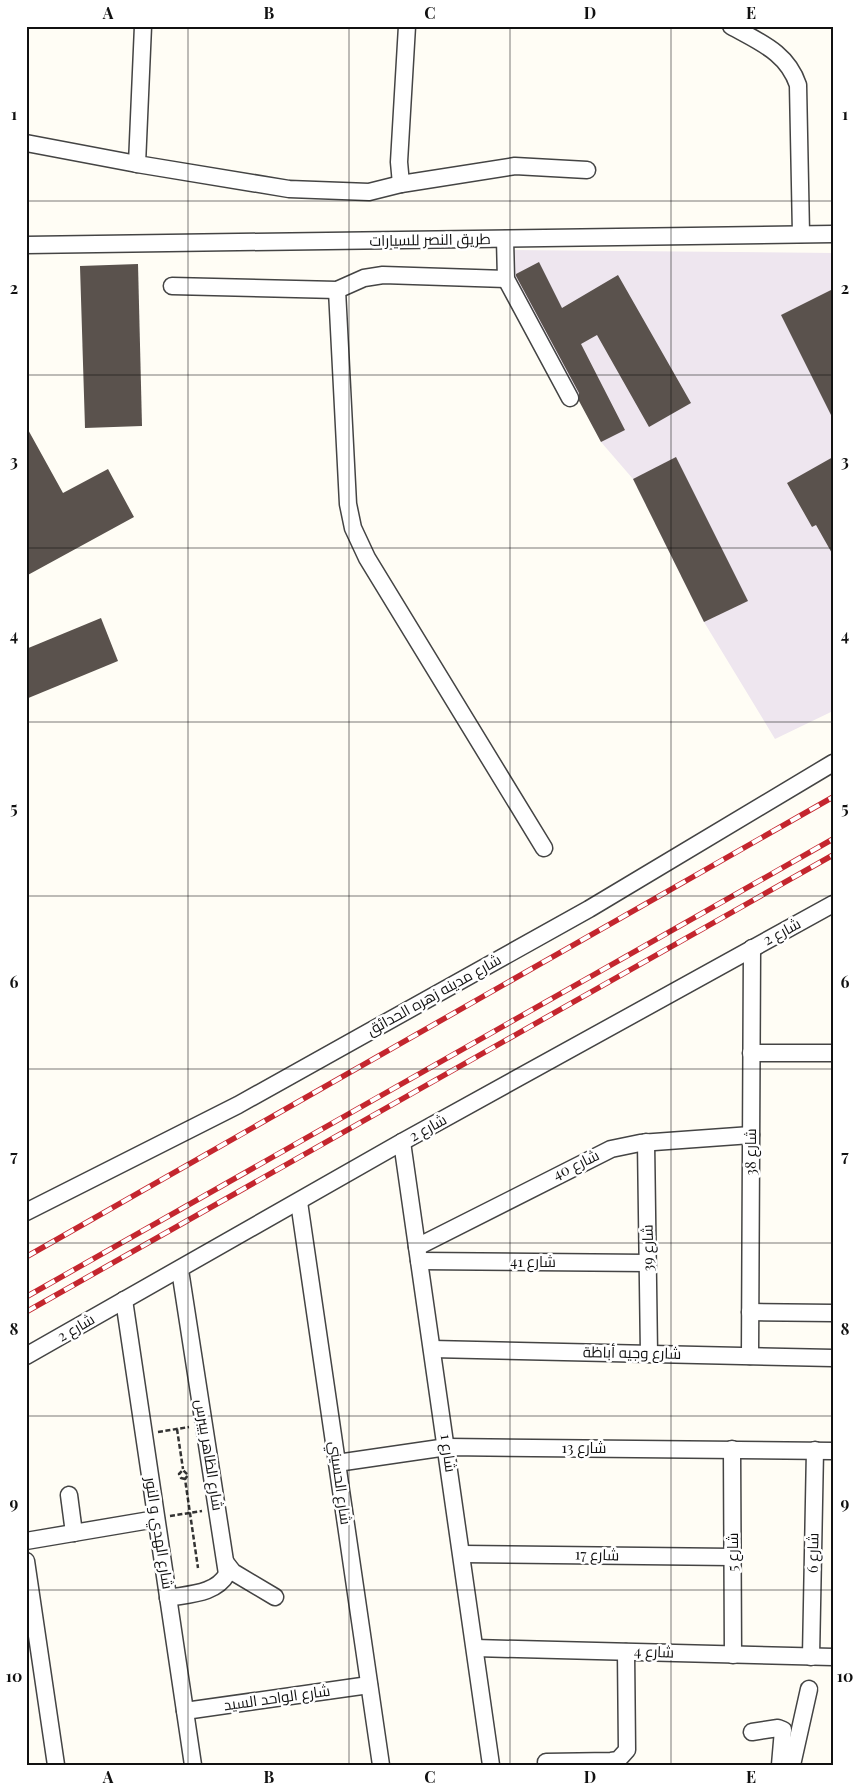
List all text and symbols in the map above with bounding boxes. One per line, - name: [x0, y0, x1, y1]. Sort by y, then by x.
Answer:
- text: A: [102, 2, 114, 23]
- text: B: [264, 2, 275, 23]
- text: C: [424, 2, 436, 23]
- text: D: [584, 2, 596, 23]
- text: E: [746, 2, 756, 23]
- text: 1: [11, 103, 17, 124]
- text: 1: [842, 103, 848, 124]
- street label: طريق النصر للسيارات: [369, 228, 491, 251]
- text: 2: [10, 277, 18, 298]
- text: 2: [841, 277, 849, 298]
- text: 3: [10, 450, 18, 471]
- text: 3: [841, 450, 849, 471]
- text: 4: [10, 624, 18, 645]
- text: 4: [841, 624, 849, 645]
- text: 5: [10, 797, 18, 818]
- text: 5: [841, 797, 849, 818]
- street label: شارع 2: [759, 913, 805, 951]
- street label: شارع مدينه زهره الحدائق: [363, 949, 505, 1041]
- text: 6: [10, 971, 19, 992]
- text: 6: [841, 971, 850, 992]
- street label: شارع 2: [405, 1109, 451, 1147]
- street label: شارع 38: [740, 1128, 762, 1176]
- street label: شارع 40: [549, 1144, 603, 1186]
- text: 7: [10, 1145, 18, 1166]
- text: 7: [841, 1145, 849, 1166]
- street label: شارع 39: [637, 1224, 659, 1272]
- street label: شارع 41: [510, 1251, 556, 1273]
- street label: شارع 2: [53, 1308, 99, 1348]
- text: 8: [10, 1318, 19, 1339]
- text: 8: [841, 1318, 850, 1339]
- street label: شارع وجيه أباظة: [583, 1341, 681, 1365]
- street label: شارع الظاهر بيبرس: [189, 1398, 229, 1512]
- street label: شارع 1: [434, 1432, 462, 1474]
- street label: شارع 13: [562, 1437, 606, 1459]
- street label: شارع الحسيني: [322, 1440, 357, 1526]
- street label: شارع الهدي و النور: [138, 1474, 179, 1591]
- text: 9: [10, 1492, 19, 1513]
- text: 9: [841, 1492, 850, 1513]
- street label: شارع 5: [722, 1532, 744, 1572]
- street label: شارع 6: [802, 1533, 824, 1573]
- street label: شارع 17: [575, 1544, 619, 1566]
- street label: شارع 4: [634, 1640, 674, 1664]
- text: 10: [6, 1665, 22, 1686]
- text: 10: [837, 1665, 853, 1686]
- street label: شارع الواحد السيد: [222, 1680, 332, 1716]
- text: A: [102, 1766, 114, 1787]
- text: B: [264, 1766, 275, 1787]
- text: C: [424, 1766, 436, 1787]
- text: D: [584, 1766, 596, 1787]
- text: E: [746, 1766, 756, 1787]

